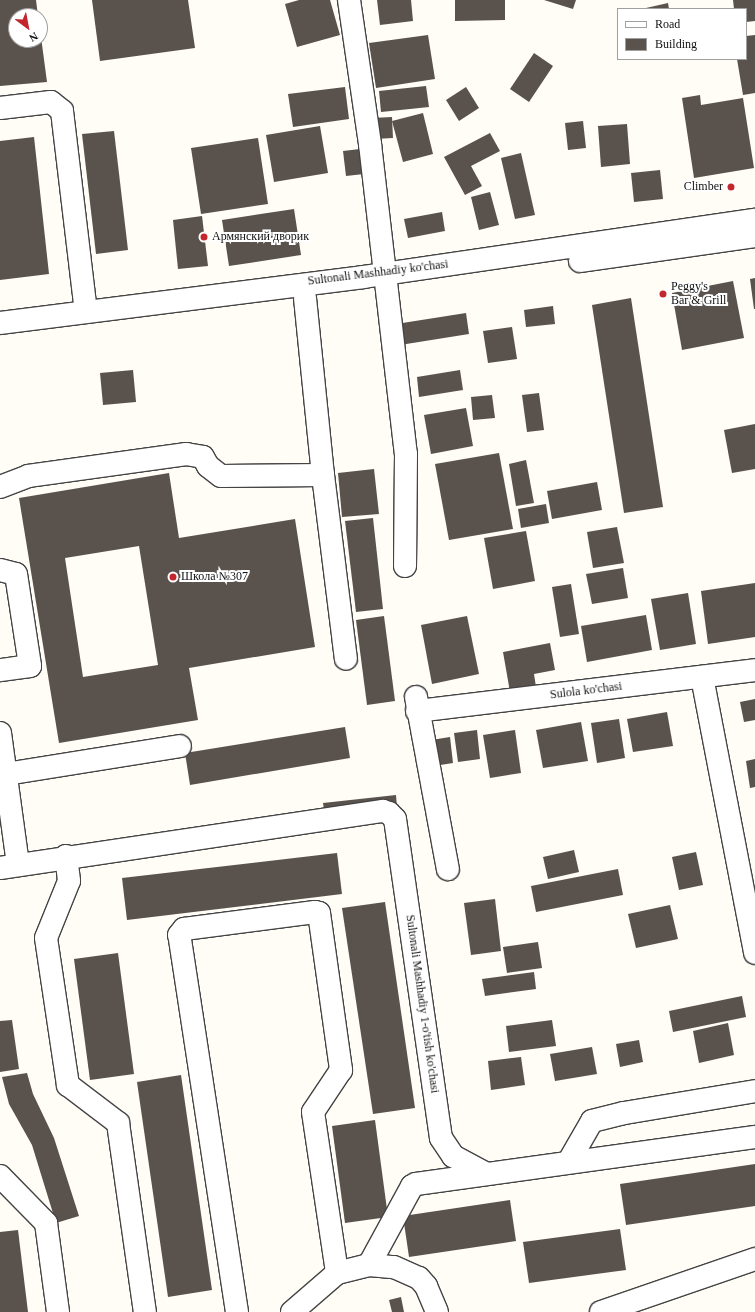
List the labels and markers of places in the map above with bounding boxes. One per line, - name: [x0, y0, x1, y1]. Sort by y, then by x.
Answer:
- place label: Climber: [684, 180, 723, 194]
- marker: Climber: [726, 182, 736, 192]
- place label: Армянский дворик: [212, 230, 309, 244]
- marker: Армянский дворик: [199, 232, 209, 242]
- place label: Peggy's Bar & Grill: [671, 280, 726, 308]
- marker: Peggy's Bar & Grill: [658, 289, 668, 299]
- place label: Школа №307: [181, 570, 248, 584]
- marker: Школа №307: [168, 572, 178, 582]

